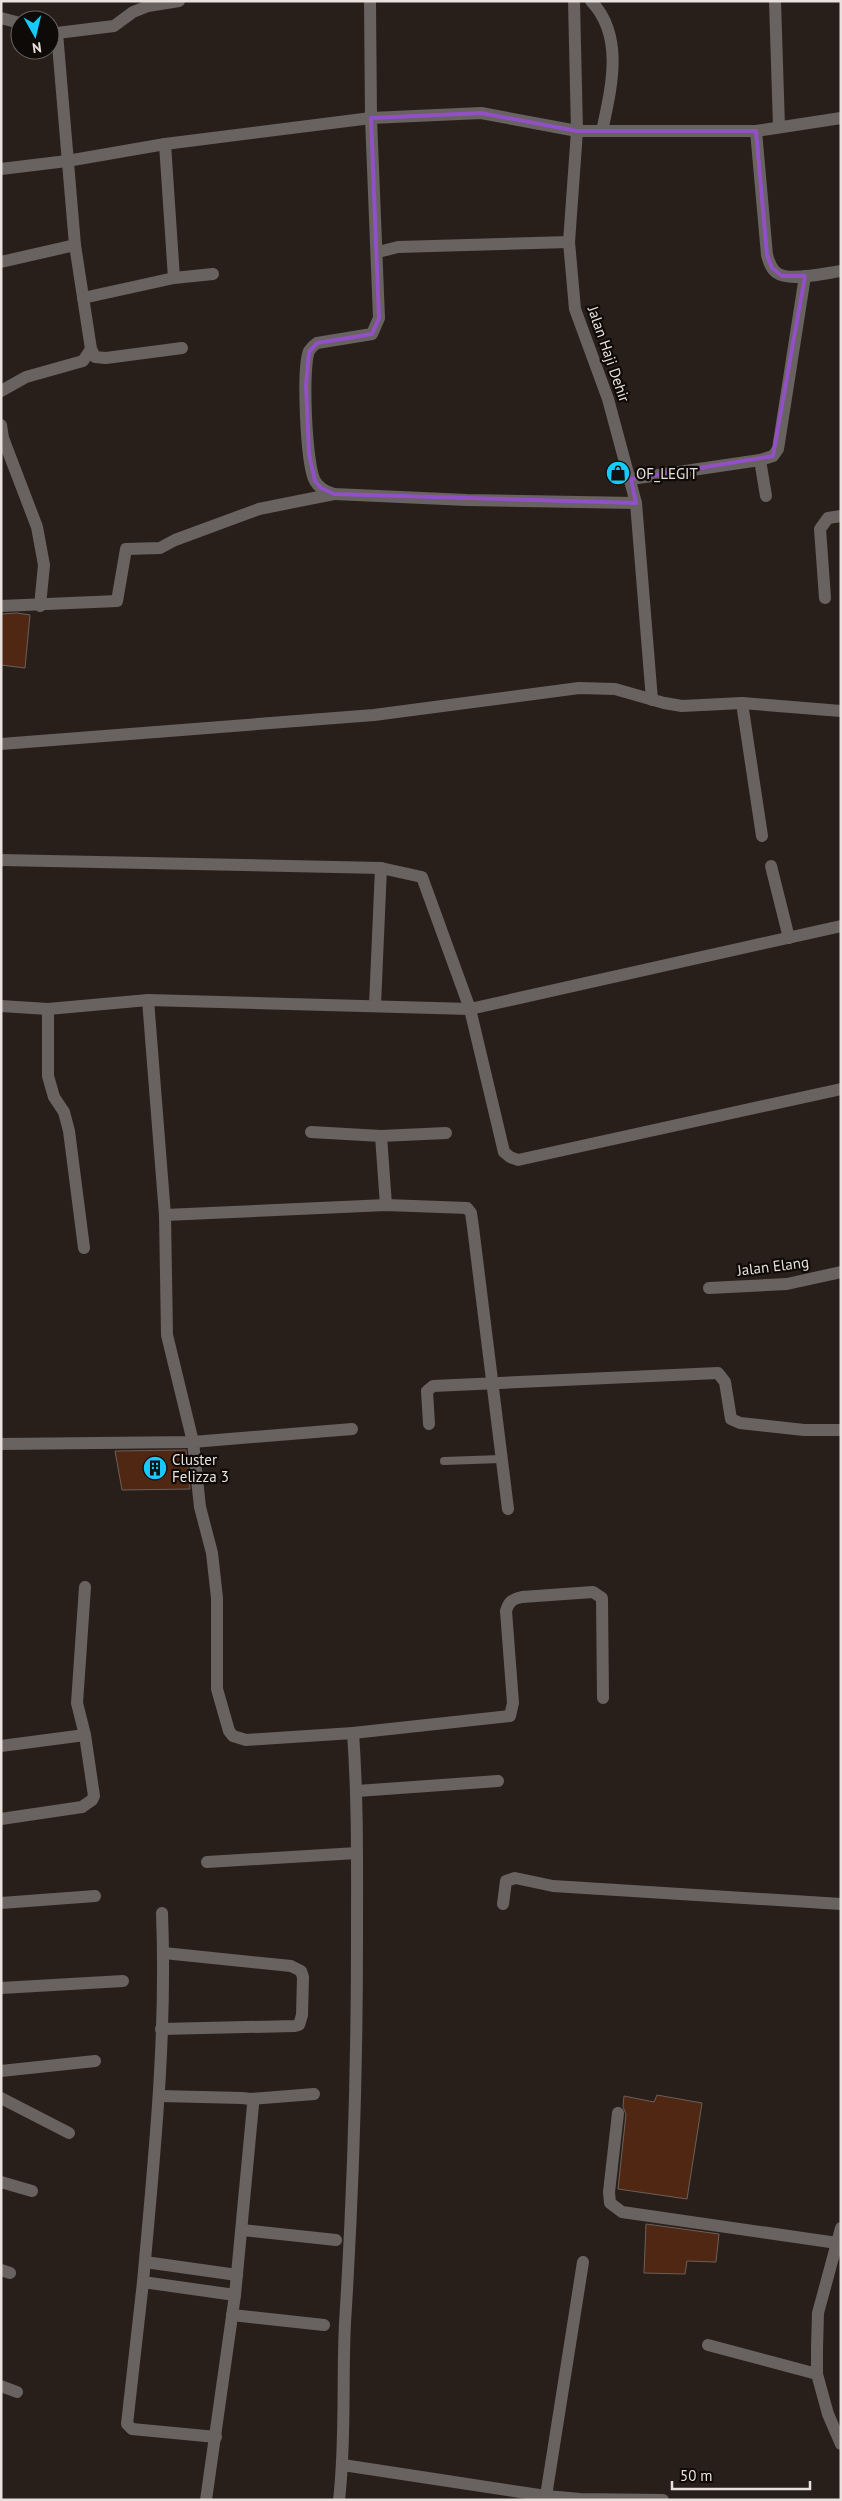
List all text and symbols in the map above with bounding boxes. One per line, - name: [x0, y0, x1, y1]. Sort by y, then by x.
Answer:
- north arrow: [10, 10, 60, 60]
- text: N: [31, 38, 43, 57]
- street label: Jalan Haji Dehir: [583, 303, 634, 404]
- shop icon: OF_LEGIT: [605, 460, 631, 486]
- place label: OF_LEGIT: [636, 464, 698, 483]
- street label: Jalan Elang: [735, 1252, 810, 1280]
- place label: Cluster Felizza 3: [172, 1450, 229, 1486]
- building icon: Cluster Felizza 3: [142, 1455, 168, 1481]
- scale bar: [672, 2458, 810, 2490]
- text: 50 m: [680, 2466, 713, 2485]

